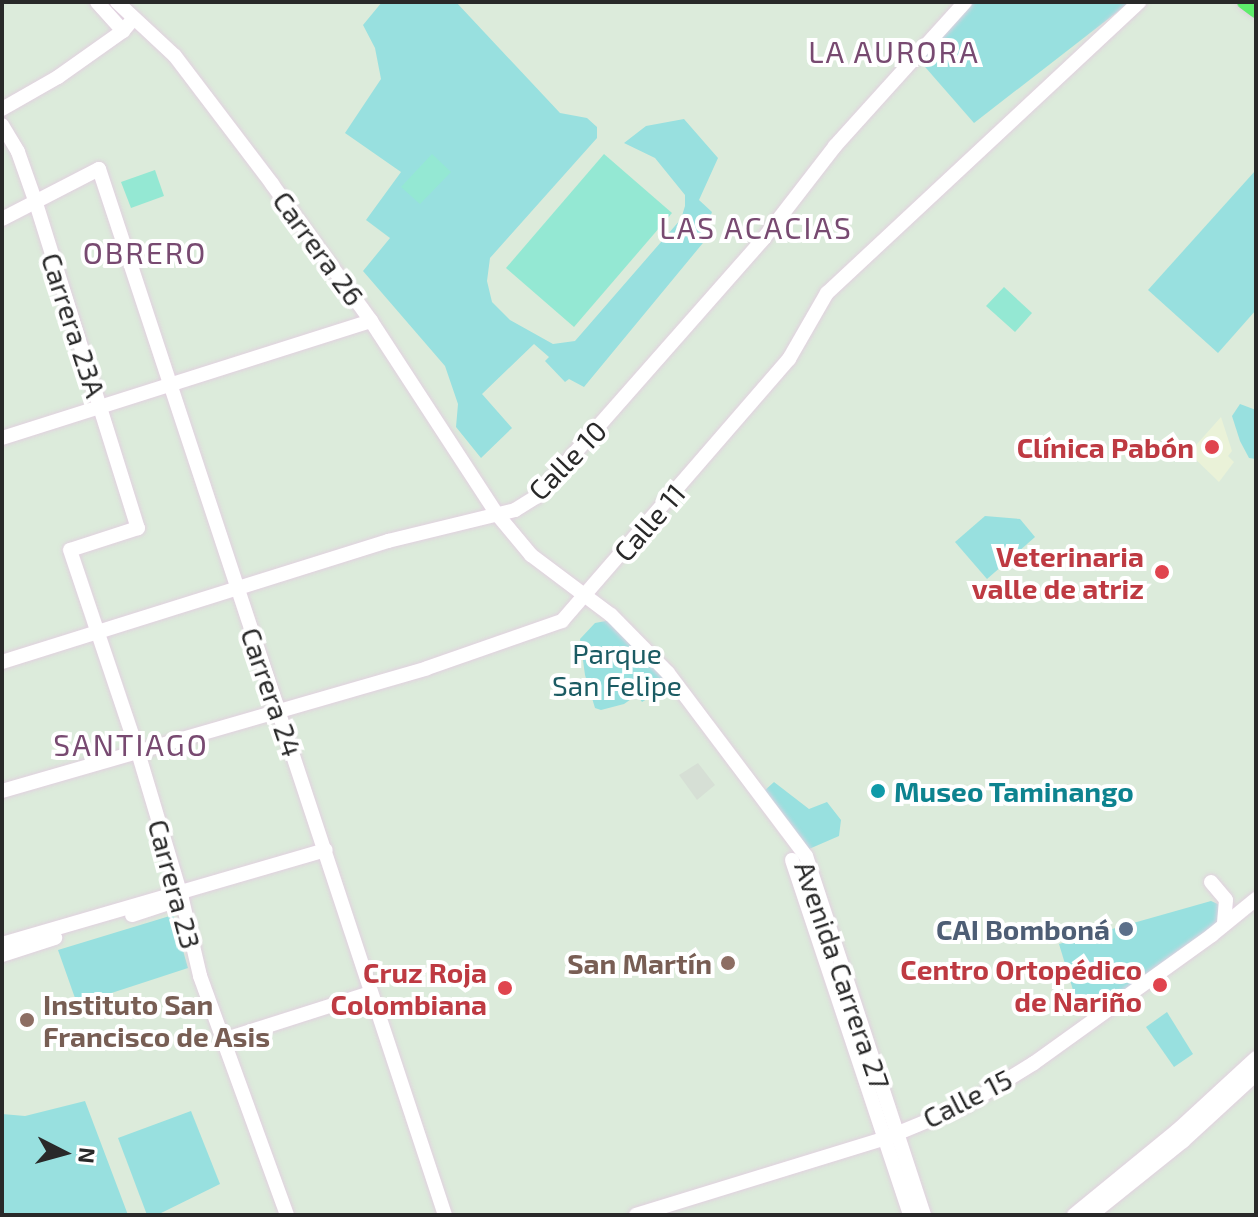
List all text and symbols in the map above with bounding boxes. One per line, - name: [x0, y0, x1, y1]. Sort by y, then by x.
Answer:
- district label: LA AURORA: [807, 33, 981, 69]
- street label: Carrera 26: [266, 184, 372, 312]
- district label: LAS ACACIAS: [659, 209, 853, 245]
- district label: OBRERO: [83, 234, 207, 270]
- street label: Carrera 23A: [35, 248, 113, 402]
- street label: Calle 10: [521, 413, 613, 507]
- place label: Clínica Pabón: [1017, 430, 1194, 464]
- marker: Clínica Pabón: [1201, 436, 1223, 458]
- street label: Calle 11: [606, 476, 692, 568]
- place label: Veterinaria valle de atriz: [972, 539, 1144, 605]
- marker: Veterinaria valle de atriz: [1151, 561, 1173, 583]
- street label: Carrera 24: [234, 623, 310, 761]
- park label: Parque San Felipe: [552, 636, 682, 702]
- district label: SANTIAGO: [53, 726, 209, 762]
- place label: Museo Taminango: [894, 774, 1134, 808]
- marker: Museo Taminango: [869, 782, 887, 800]
- street label: Carrera 23: [142, 816, 208, 952]
- street label: Avenida Carrera 27: [788, 857, 898, 1093]
- place label: CAI Bomboná: [936, 912, 1110, 946]
- marker: CAI Bomboná: [1117, 920, 1135, 938]
- place label: San Martín: [567, 946, 712, 980]
- place label: Centro Ortopédico de Nariño: [900, 952, 1142, 1018]
- marker: San Martín: [719, 954, 737, 972]
- place label: Cruz Roja Colombiana: [331, 955, 487, 1021]
- marker: Centro Ortopédico de Nariño: [1149, 974, 1171, 996]
- marker: Cruz Roja Colombiana: [494, 977, 516, 999]
- place label: Instituto San Francisco de Asis: [43, 987, 271, 1053]
- marker: Instituto San Francisco de Asis: [18, 1011, 36, 1029]
- street label: Calle 15: [917, 1061, 1017, 1135]
- north arrow: [24, 1113, 104, 1193]
- text: N: [74, 1146, 102, 1165]

